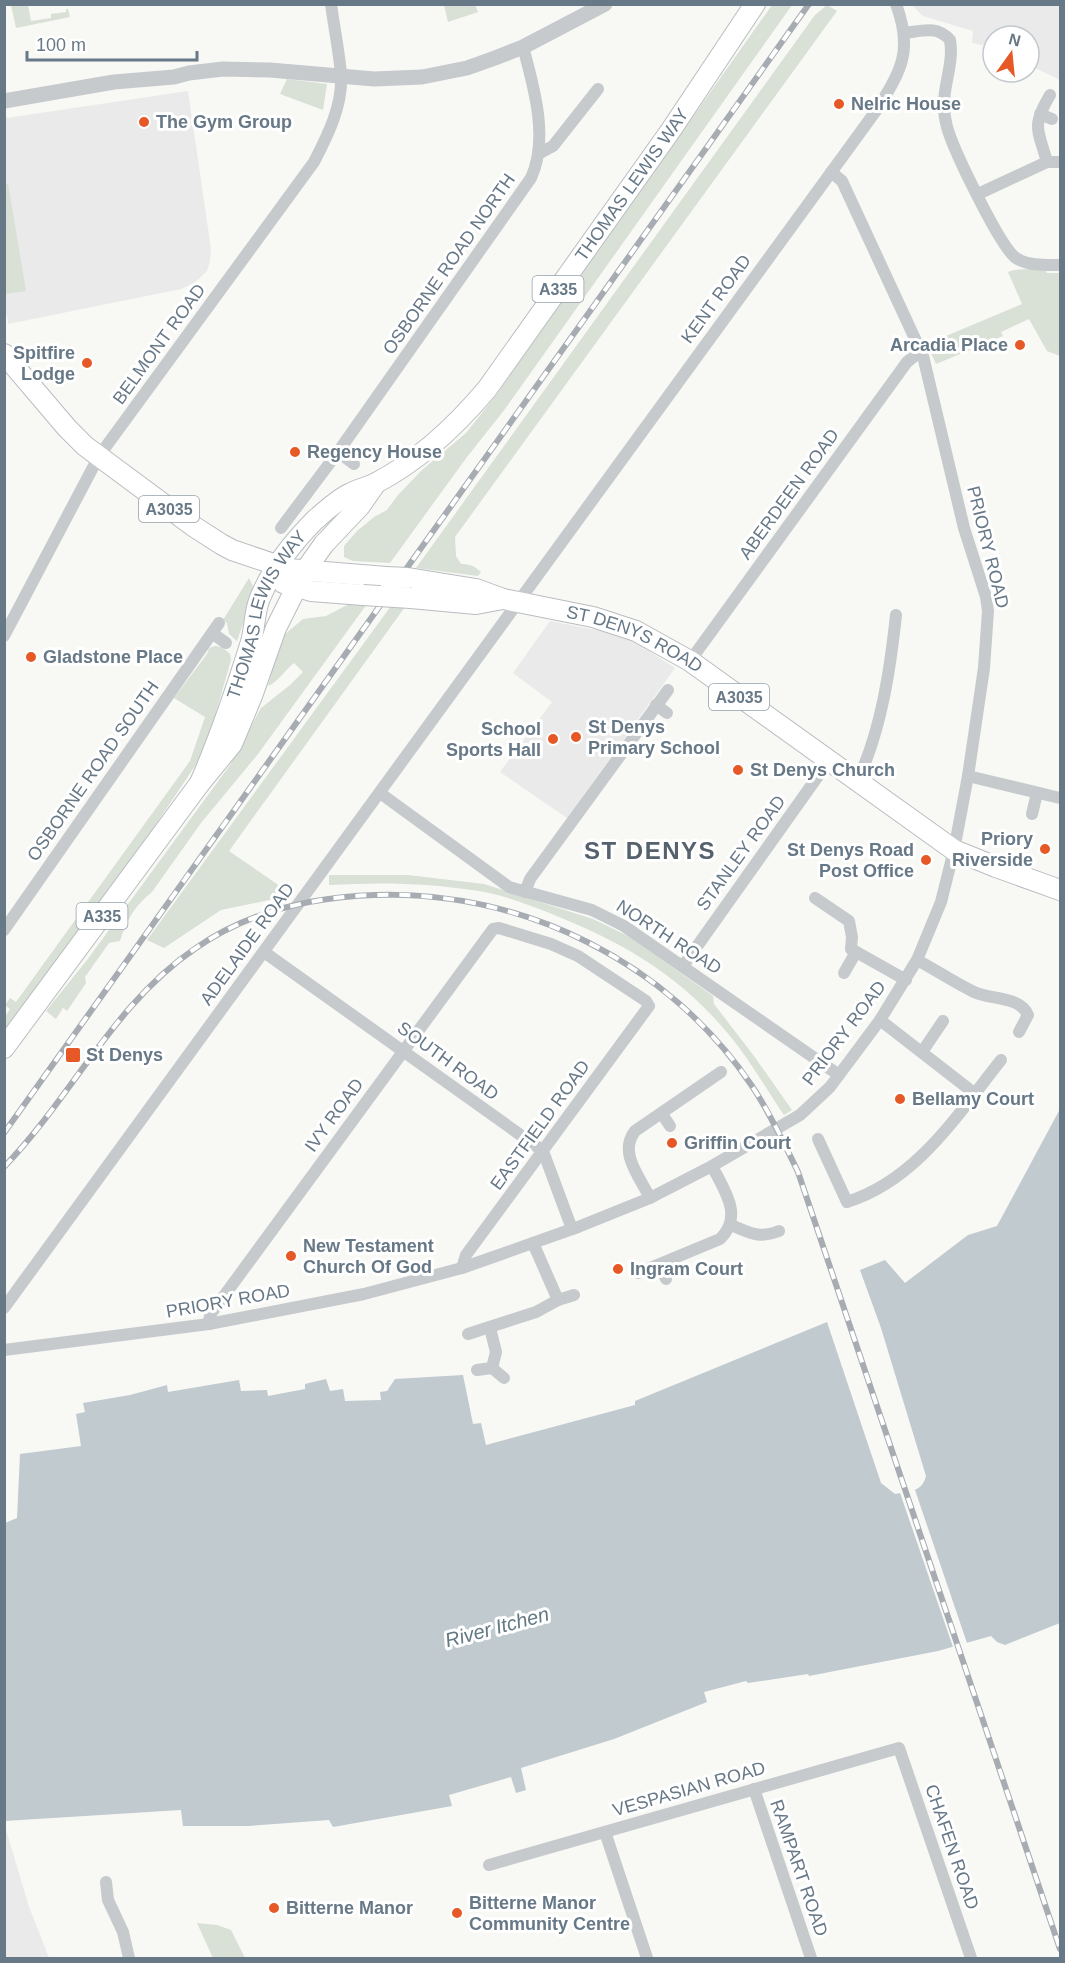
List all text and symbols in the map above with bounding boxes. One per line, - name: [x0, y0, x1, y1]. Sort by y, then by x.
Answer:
- scale bar: [27, 24, 196, 62]
- north arrow: [981, 24, 1041, 84]
- text: N: [1007, 30, 1023, 50]
- text: 100 m: [36, 35, 86, 55]
- place label: Nelric House: [851, 94, 961, 114]
- marker: Nelric House: [832, 97, 846, 111]
- street label: THOMAS LEWIS WAY: [571, 105, 693, 265]
- place label: The Gym Group: [156, 112, 292, 132]
- marker: The Gym Group: [137, 115, 151, 129]
- street label: OSBORNE ROAD NORTH: [379, 170, 519, 358]
- street label: KENT ROAD: [677, 251, 755, 347]
- road number: A335: [532, 276, 584, 302]
- street label: BELMONT ROAD: [109, 280, 209, 408]
- place label: Arcadia Place: [890, 335, 1008, 355]
- marker: Arcadia Place: [1013, 338, 1027, 352]
- place label: Spitfire Lodge: [13, 343, 75, 384]
- marker: Spitfire Lodge: [80, 356, 94, 370]
- street label: ABERDEEN ROAD: [735, 425, 843, 563]
- place label: Regency House: [307, 442, 442, 462]
- marker: Regency House: [288, 445, 302, 459]
- street label: PRIORY ROAD: [963, 484, 1013, 610]
- road number: A3035: [139, 496, 199, 522]
- street label: THOMAS LEWIS WAY: [223, 526, 310, 701]
- street label: ST DENYS ROAD: [565, 602, 706, 677]
- place label: Gladstone Place: [43, 647, 183, 667]
- marker: Gladstone Place: [24, 650, 38, 664]
- street label: OSBORNE ROAD SOUTH: [23, 677, 163, 865]
- road number: A3035: [709, 684, 769, 710]
- place label: St Denys Primary School: [588, 717, 720, 758]
- place label: School Sports Hall: [446, 719, 541, 760]
- marker: St Denys Primary School: [569, 730, 583, 744]
- marker: School Sports Hall: [546, 732, 560, 746]
- place label: St Denys Church: [750, 760, 895, 780]
- marker: St Denys Church: [731, 763, 745, 777]
- street label: STANLEY ROAD: [693, 792, 789, 914]
- place label: Priory Riverside: [952, 829, 1033, 870]
- district label: ST DENYS: [584, 837, 716, 864]
- place label: St Denys Road Post Office: [787, 840, 914, 881]
- marker: Priory Riverside: [1038, 842, 1052, 856]
- marker: St Denys Road Post Office: [919, 853, 933, 867]
- street label: ADELAIDE ROAD: [196, 879, 298, 1009]
- street label: NORTH ROAD: [613, 896, 725, 978]
- road number: A335: [76, 903, 128, 929]
- street label: PRIORY ROAD: [798, 977, 890, 1089]
- street label: SOUTH ROAD: [394, 1018, 502, 1104]
- place label: St Denys: [86, 1045, 163, 1065]
- marker: St Denys: [64, 1046, 82, 1064]
- street label: EASTFIELD ROAD: [486, 1056, 594, 1194]
- street label: IVY ROAD: [301, 1074, 367, 1156]
- place label: Bellamy Court: [912, 1089, 1034, 1109]
- marker: Bellamy Court: [893, 1092, 907, 1106]
- place label: Griffin Court: [684, 1133, 791, 1153]
- marker: Griffin Court: [665, 1136, 679, 1150]
- place label: New Testament Church Of God: [303, 1236, 434, 1277]
- marker: New Testament Church Of God: [284, 1249, 298, 1263]
- place label: Ingram Court: [630, 1259, 743, 1279]
- marker: Ingram Court: [611, 1262, 625, 1276]
- street label: PRIORY ROAD: [165, 1280, 291, 1322]
- water label: River Itchen: [443, 1603, 551, 1651]
- street label: VESPASIAN ROAD: [610, 1758, 768, 1820]
- street label: CHAFEN ROAD: [921, 1782, 983, 1912]
- street label: RAMPART ROAD: [766, 1797, 832, 1939]
- place label: Bitterne Manor Community Centre: [469, 1893, 630, 1934]
- place label: Bitterne Manor: [286, 1898, 413, 1918]
- marker: Bitterne Manor: [267, 1901, 281, 1915]
- marker: Bitterne Manor Community Centre: [450, 1906, 464, 1920]

